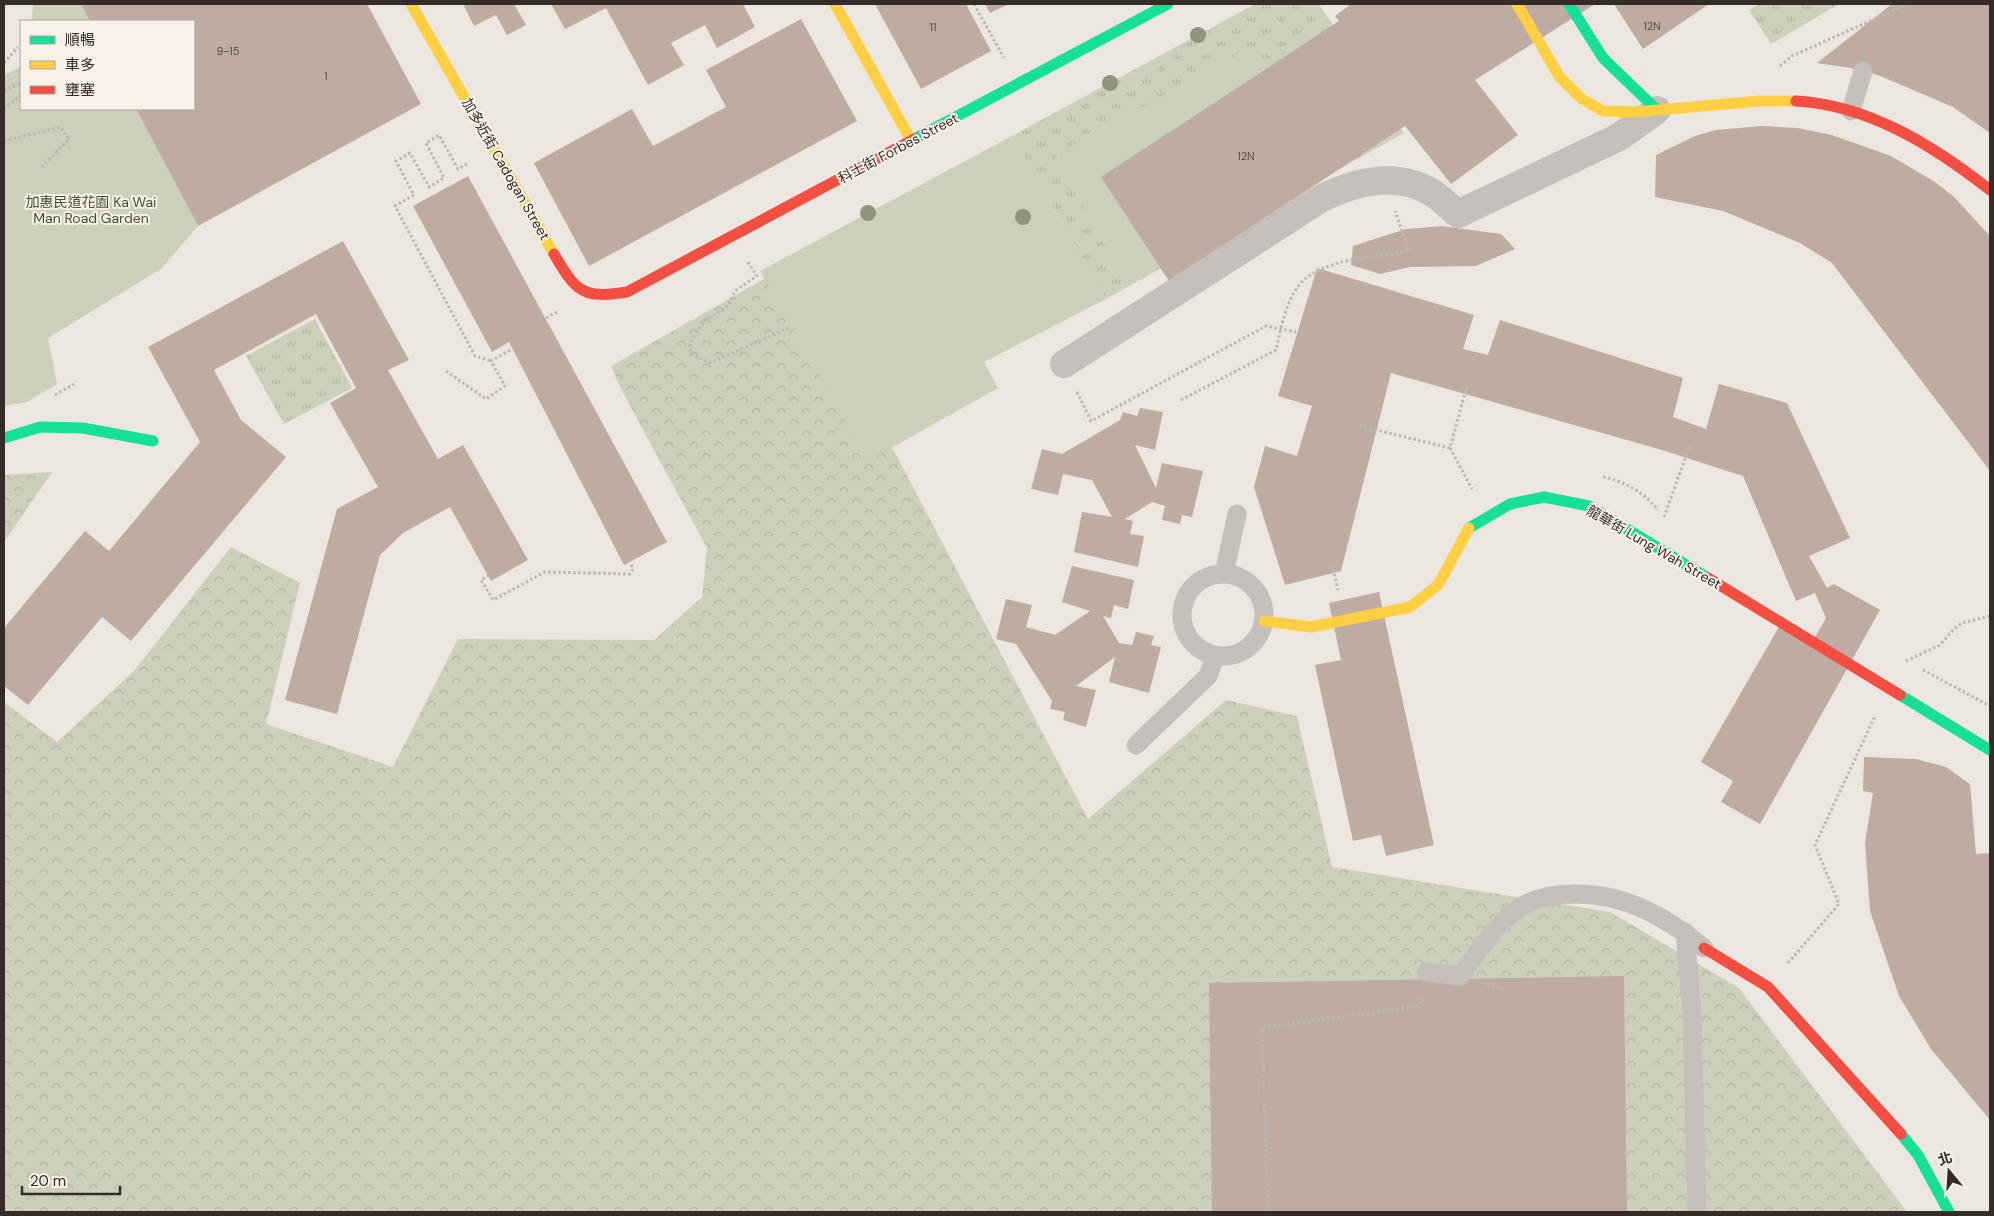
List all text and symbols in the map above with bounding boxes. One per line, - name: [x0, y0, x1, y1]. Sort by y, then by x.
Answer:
- house number: 12N: [1643, 19, 1661, 33]
- legend: [20, 20, 195, 110]
- house number: 11: [930, 20, 936, 34]
- text: 順暢: [65, 30, 95, 50]
- house number: 9-15: [216, 44, 240, 58]
- text: 車多: [65, 55, 95, 75]
- house number: 1: [324, 69, 328, 83]
- text: 壅塞: [65, 80, 95, 100]
- street label: 加多近街 Cadogan Street: [458, 95, 554, 243]
- street label: 科士街 Forbes Street: [835, 109, 961, 187]
- house number: 12N: [1237, 149, 1255, 163]
- park label: 加惠民道花園 Ka Wai Man Road Garden: [26, 193, 156, 227]
- street label: 龍華街 Lung Wah Street: [1583, 501, 1725, 593]
- north arrow: [1924, 1146, 1974, 1196]
- text: 北: [1936, 1148, 1954, 1169]
- scale bar: [22, 1164, 120, 1196]
- text: 20 m: [30, 1171, 66, 1191]

